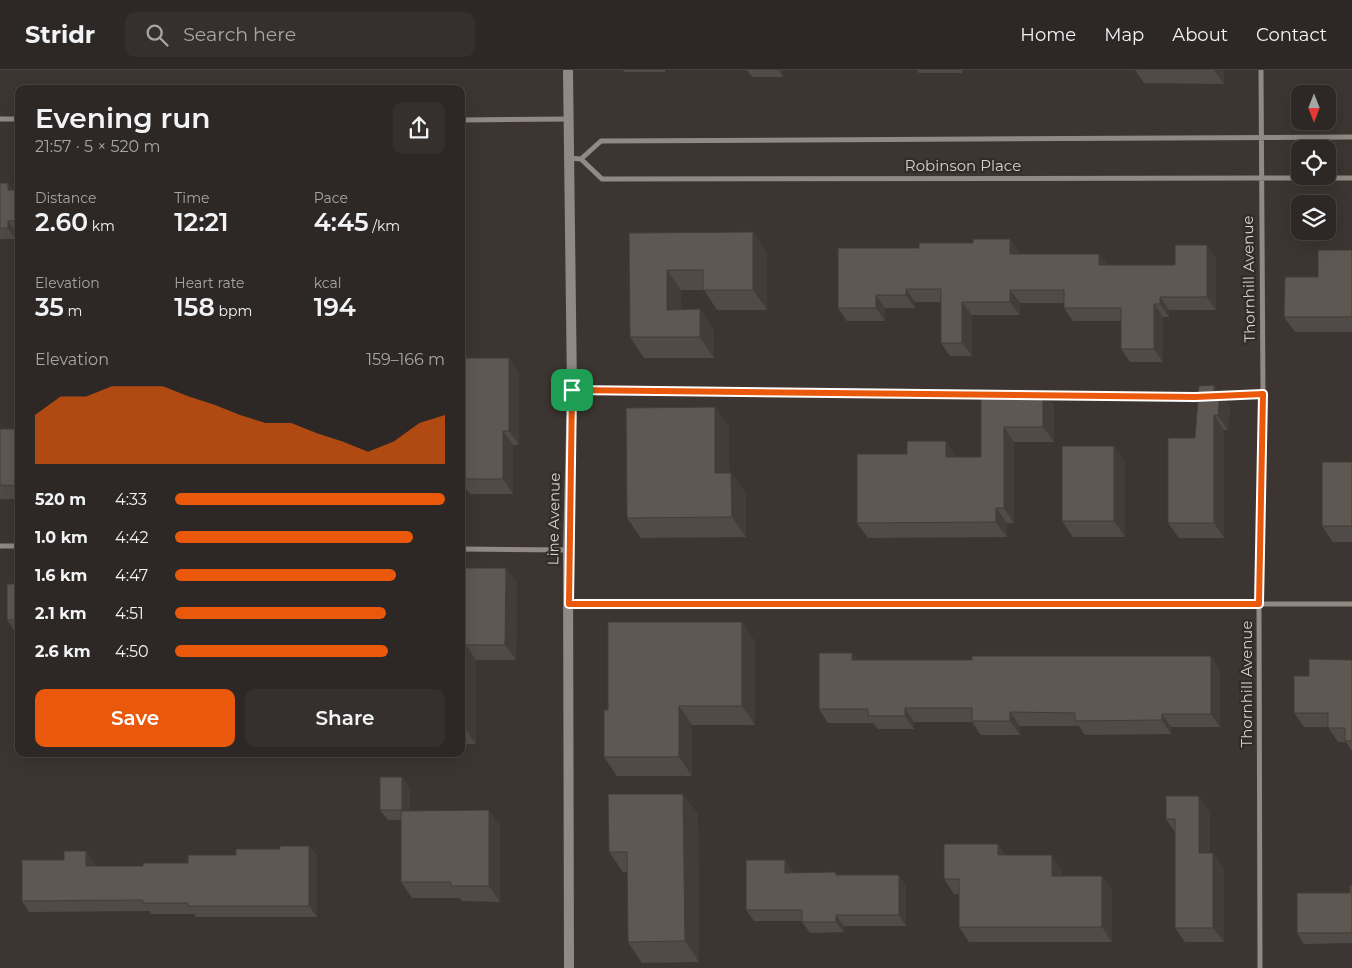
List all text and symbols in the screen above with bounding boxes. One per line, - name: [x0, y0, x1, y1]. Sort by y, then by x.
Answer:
- search box: [125, 12, 475, 57]
- text: Stridr: [25, 20, 95, 49]
- icon: search: [143, 21, 171, 49]
- text: Search here: [183, 23, 296, 46]
- text: Home: [1020, 24, 1076, 46]
- text: Map: [1104, 24, 1144, 46]
- text: About: [1172, 24, 1228, 46]
- text: Contact: [1256, 24, 1327, 46]
- north arrow: [1291, 85, 1336, 130]
- map controls: [1291, 85, 1336, 240]
- text: Evening run: [35, 101, 210, 135]
- button: share: [393, 102, 445, 154]
- text: 21:57 · 5 × 520 m: [35, 137, 160, 156]
- button: locate: [1291, 140, 1336, 185]
- street label: Robinson Place: [905, 156, 1021, 175]
- text: Distance: [35, 189, 97, 207]
- text: Time: [174, 189, 209, 207]
- text: Pace: [314, 189, 348, 207]
- button: layers: [1291, 195, 1336, 240]
- text: 2.60: [35, 207, 88, 237]
- text: 12:21: [174, 207, 229, 237]
- text: 4:45: [314, 207, 369, 237]
- street label: Thornhill Avenue: [1238, 215, 1259, 343]
- text: km: [88, 217, 115, 235]
- text: /km: [369, 217, 400, 235]
- text: Elevation: [35, 274, 100, 292]
- text: Heart rate: [174, 274, 245, 292]
- text: kcal: [314, 274, 342, 292]
- text: 35: [35, 292, 64, 322]
- text: 158: [174, 292, 215, 322]
- text: 194: [314, 292, 356, 322]
- text: m: [64, 302, 82, 320]
- text: bpm: [215, 302, 252, 320]
- text: Elevation: [35, 350, 109, 369]
- text: 159–166 m: [366, 350, 445, 369]
- pin: [551, 369, 593, 411]
- icon: arrive: [558, 376, 586, 404]
- street label: Line Avenue: [543, 473, 564, 565]
- text: 520 m: [35, 490, 86, 509]
- text: 4:33: [115, 490, 147, 509]
- text: 1.0 km: [35, 528, 88, 547]
- text: 4:42: [115, 528, 149, 547]
- text: 1.6 km: [35, 566, 87, 585]
- text: 4:47: [115, 566, 148, 585]
- text: 2.1 km: [35, 604, 87, 623]
- text: 4:51: [115, 604, 144, 623]
- street label: Thornhill Avenue: [1237, 621, 1256, 747]
- text: 2.6 km: [35, 642, 91, 661]
- text: 4:50: [115, 642, 149, 661]
- button: Save: [35, 689, 235, 747]
- button: Share: [245, 689, 445, 747]

